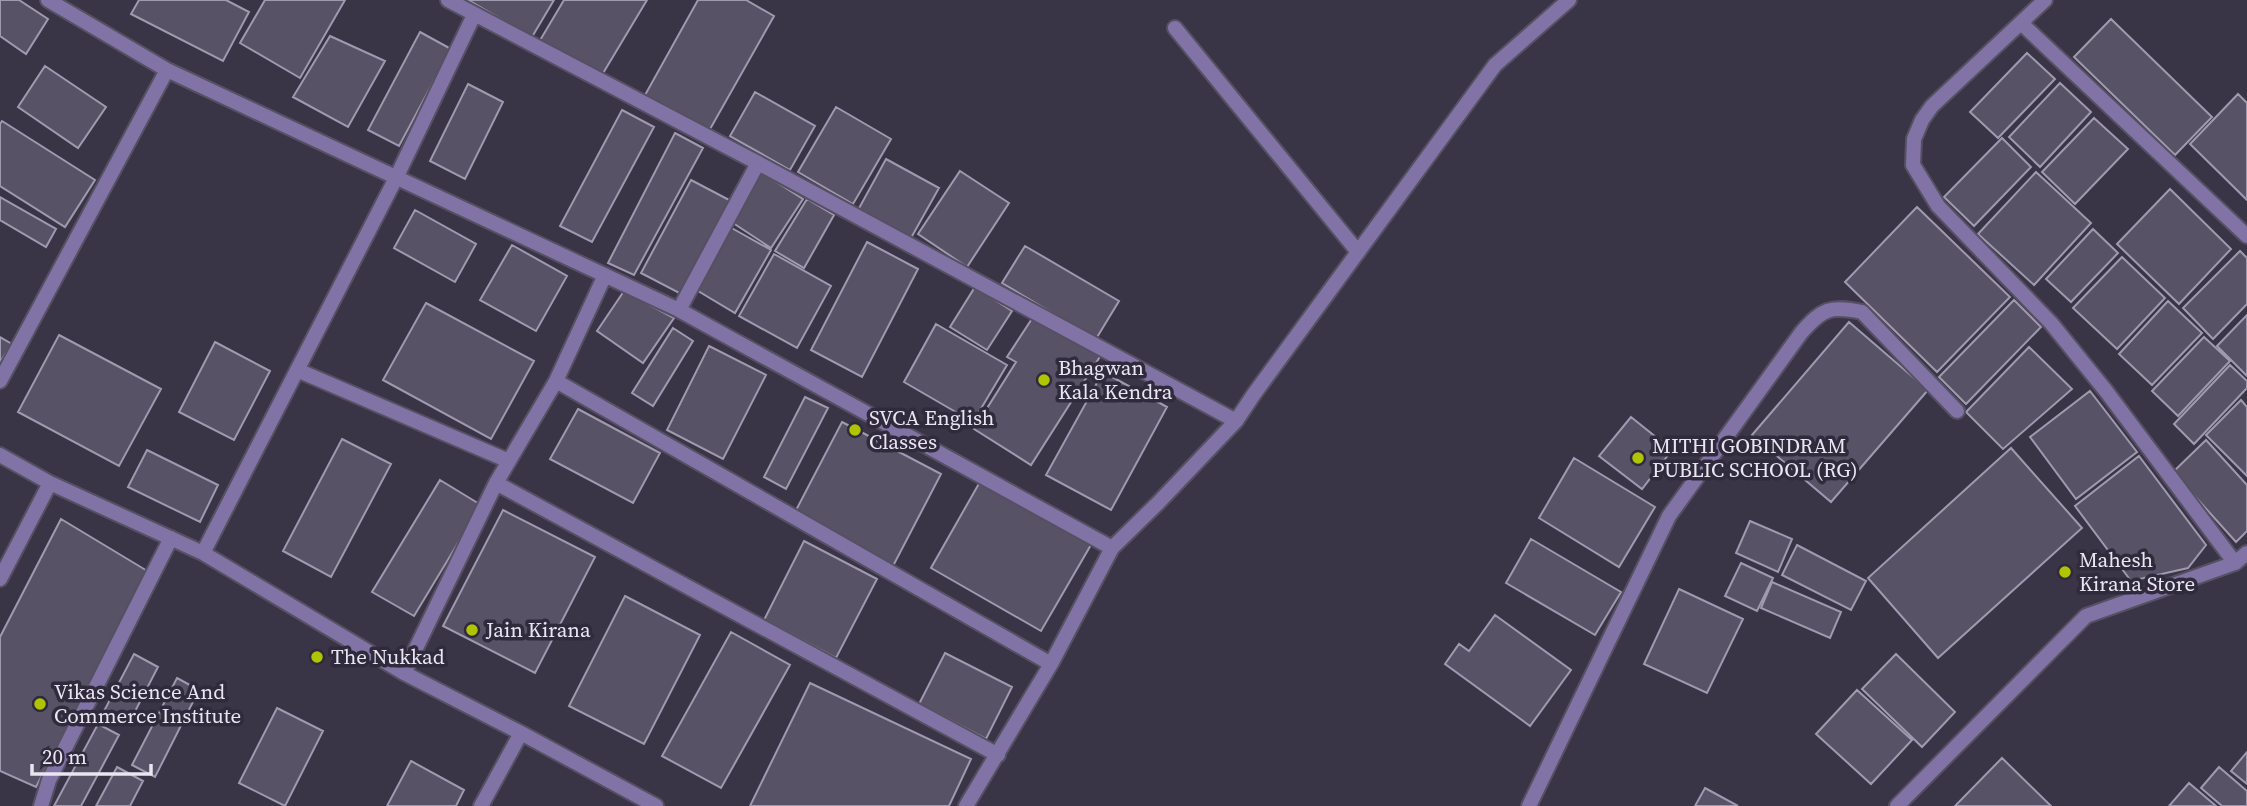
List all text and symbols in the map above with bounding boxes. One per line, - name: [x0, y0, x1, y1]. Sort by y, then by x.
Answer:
- place label: Bhagwan Kala Kendra: [1058, 353, 1173, 406]
- marker: Bhagwan Kala Kendra: [1036, 372, 1052, 388]
- place label: SVCA English Classes: [869, 403, 994, 456]
- marker: SVCA English Classes: [847, 422, 863, 438]
- place label: MITHI GOBINDRAM PUBLIC SCHOOL (RG): [1652, 431, 1858, 484]
- marker: MITHI GOBINDRAM PUBLIC SCHOOL (RG): [1630, 450, 1646, 466]
- place label: Mahesh Kirana Store: [2079, 545, 2195, 598]
- marker: Mahesh Kirana Store: [2057, 564, 2073, 580]
- place label: Jain Kirana: [485, 615, 591, 644]
- marker: Jain Kirana: [464, 622, 480, 638]
- place label: The Nukkad: [331, 642, 445, 671]
- marker: The Nukkad: [309, 649, 325, 665]
- place label: Vikas Science And Commerce Institute: [54, 677, 241, 730]
- marker: Vikas Science And Commerce Institute: [32, 696, 48, 712]
- scale bar: [32, 732, 150, 776]
- text: 20 m: [42, 742, 87, 771]

